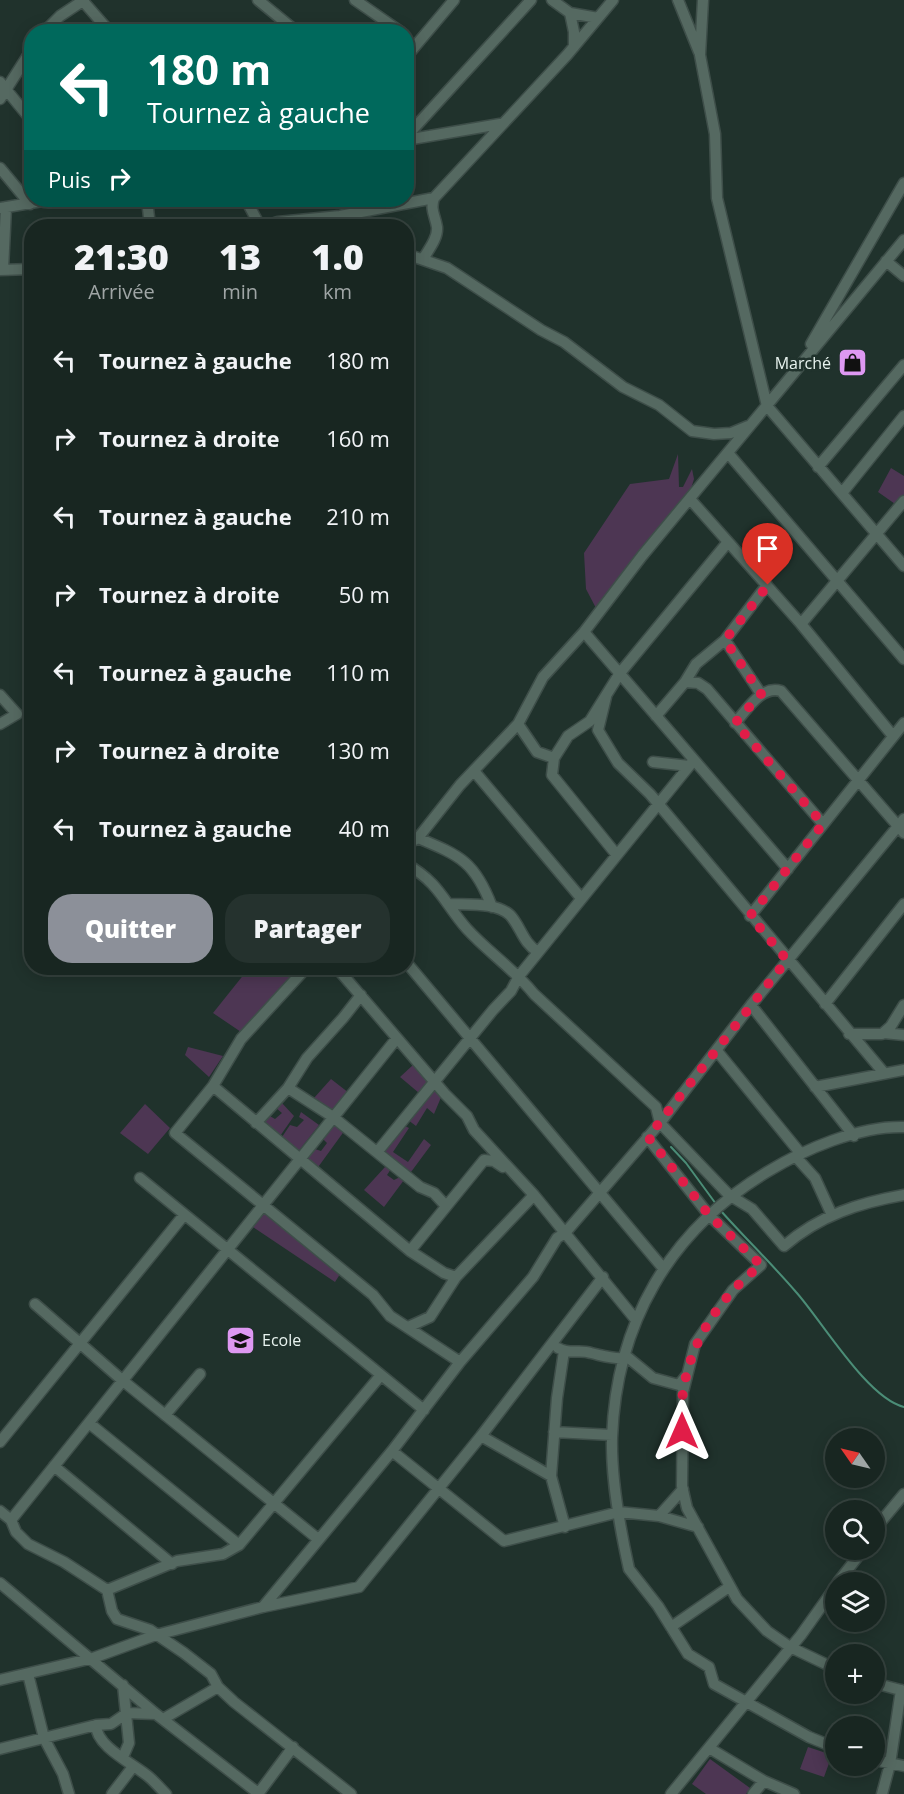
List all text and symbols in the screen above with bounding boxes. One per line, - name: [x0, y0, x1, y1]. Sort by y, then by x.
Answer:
- text: 180 m: [147, 40, 271, 97]
- icon: left: [48, 48, 126, 126]
- text: Tournez à gauche: [147, 94, 370, 131]
- icon: right: [103, 162, 136, 195]
- text: Puis: [48, 164, 91, 194]
- text: 21:30: [74, 232, 169, 281]
- text: 13: [219, 232, 261, 281]
- text: 1.0: [311, 232, 364, 281]
- text: Arrivée: [88, 278, 155, 305]
- text: min: [222, 278, 258, 305]
- text: km: [323, 278, 352, 305]
- icon: left: [48, 344, 81, 377]
- text: Tournez à gauche: [99, 345, 292, 375]
- text: 180 m: [326, 345, 390, 375]
- shop icon: Marché: [836, 347, 868, 379]
- place label: Marché: [775, 352, 831, 374]
- icon: right: [48, 422, 81, 455]
- text: Tournez à droite: [99, 423, 280, 453]
- text: 160 m: [326, 423, 390, 453]
- icon: left: [48, 500, 81, 533]
- text: Tournez à gauche: [99, 501, 292, 531]
- text: 210 m: [326, 501, 390, 531]
- pin: [742, 523, 793, 585]
- icon: arrive: [751, 532, 784, 565]
- icon: right: [48, 578, 81, 611]
- text: Tournez à droite: [99, 579, 280, 609]
- text: 50 m: [339, 579, 390, 609]
- icon: left: [48, 656, 81, 689]
- text: Tournez à gauche: [99, 657, 292, 687]
- text: 110 m: [326, 657, 390, 687]
- icon: right: [48, 734, 81, 767]
- text: Tournez à droite: [99, 735, 280, 765]
- text: 130 m: [326, 735, 390, 765]
- icon: left: [48, 812, 81, 845]
- text: Tournez à gauche: [99, 813, 292, 843]
- text: 40 m: [339, 813, 390, 843]
- button: Quitter: [48, 894, 213, 963]
- button: Partager: [225, 894, 390, 963]
- school or university icon: Ecole: [225, 1324, 257, 1356]
- place label: Ecole: [262, 1329, 301, 1351]
- position arrow: [650, 1399, 714, 1463]
- north arrow: [825, 1428, 885, 1488]
- map controls: [825, 1428, 885, 1776]
- button: search: [825, 1500, 885, 1560]
- button: layers: [825, 1572, 885, 1632]
- button: +: [825, 1644, 885, 1704]
- button: −: [825, 1716, 885, 1776]

